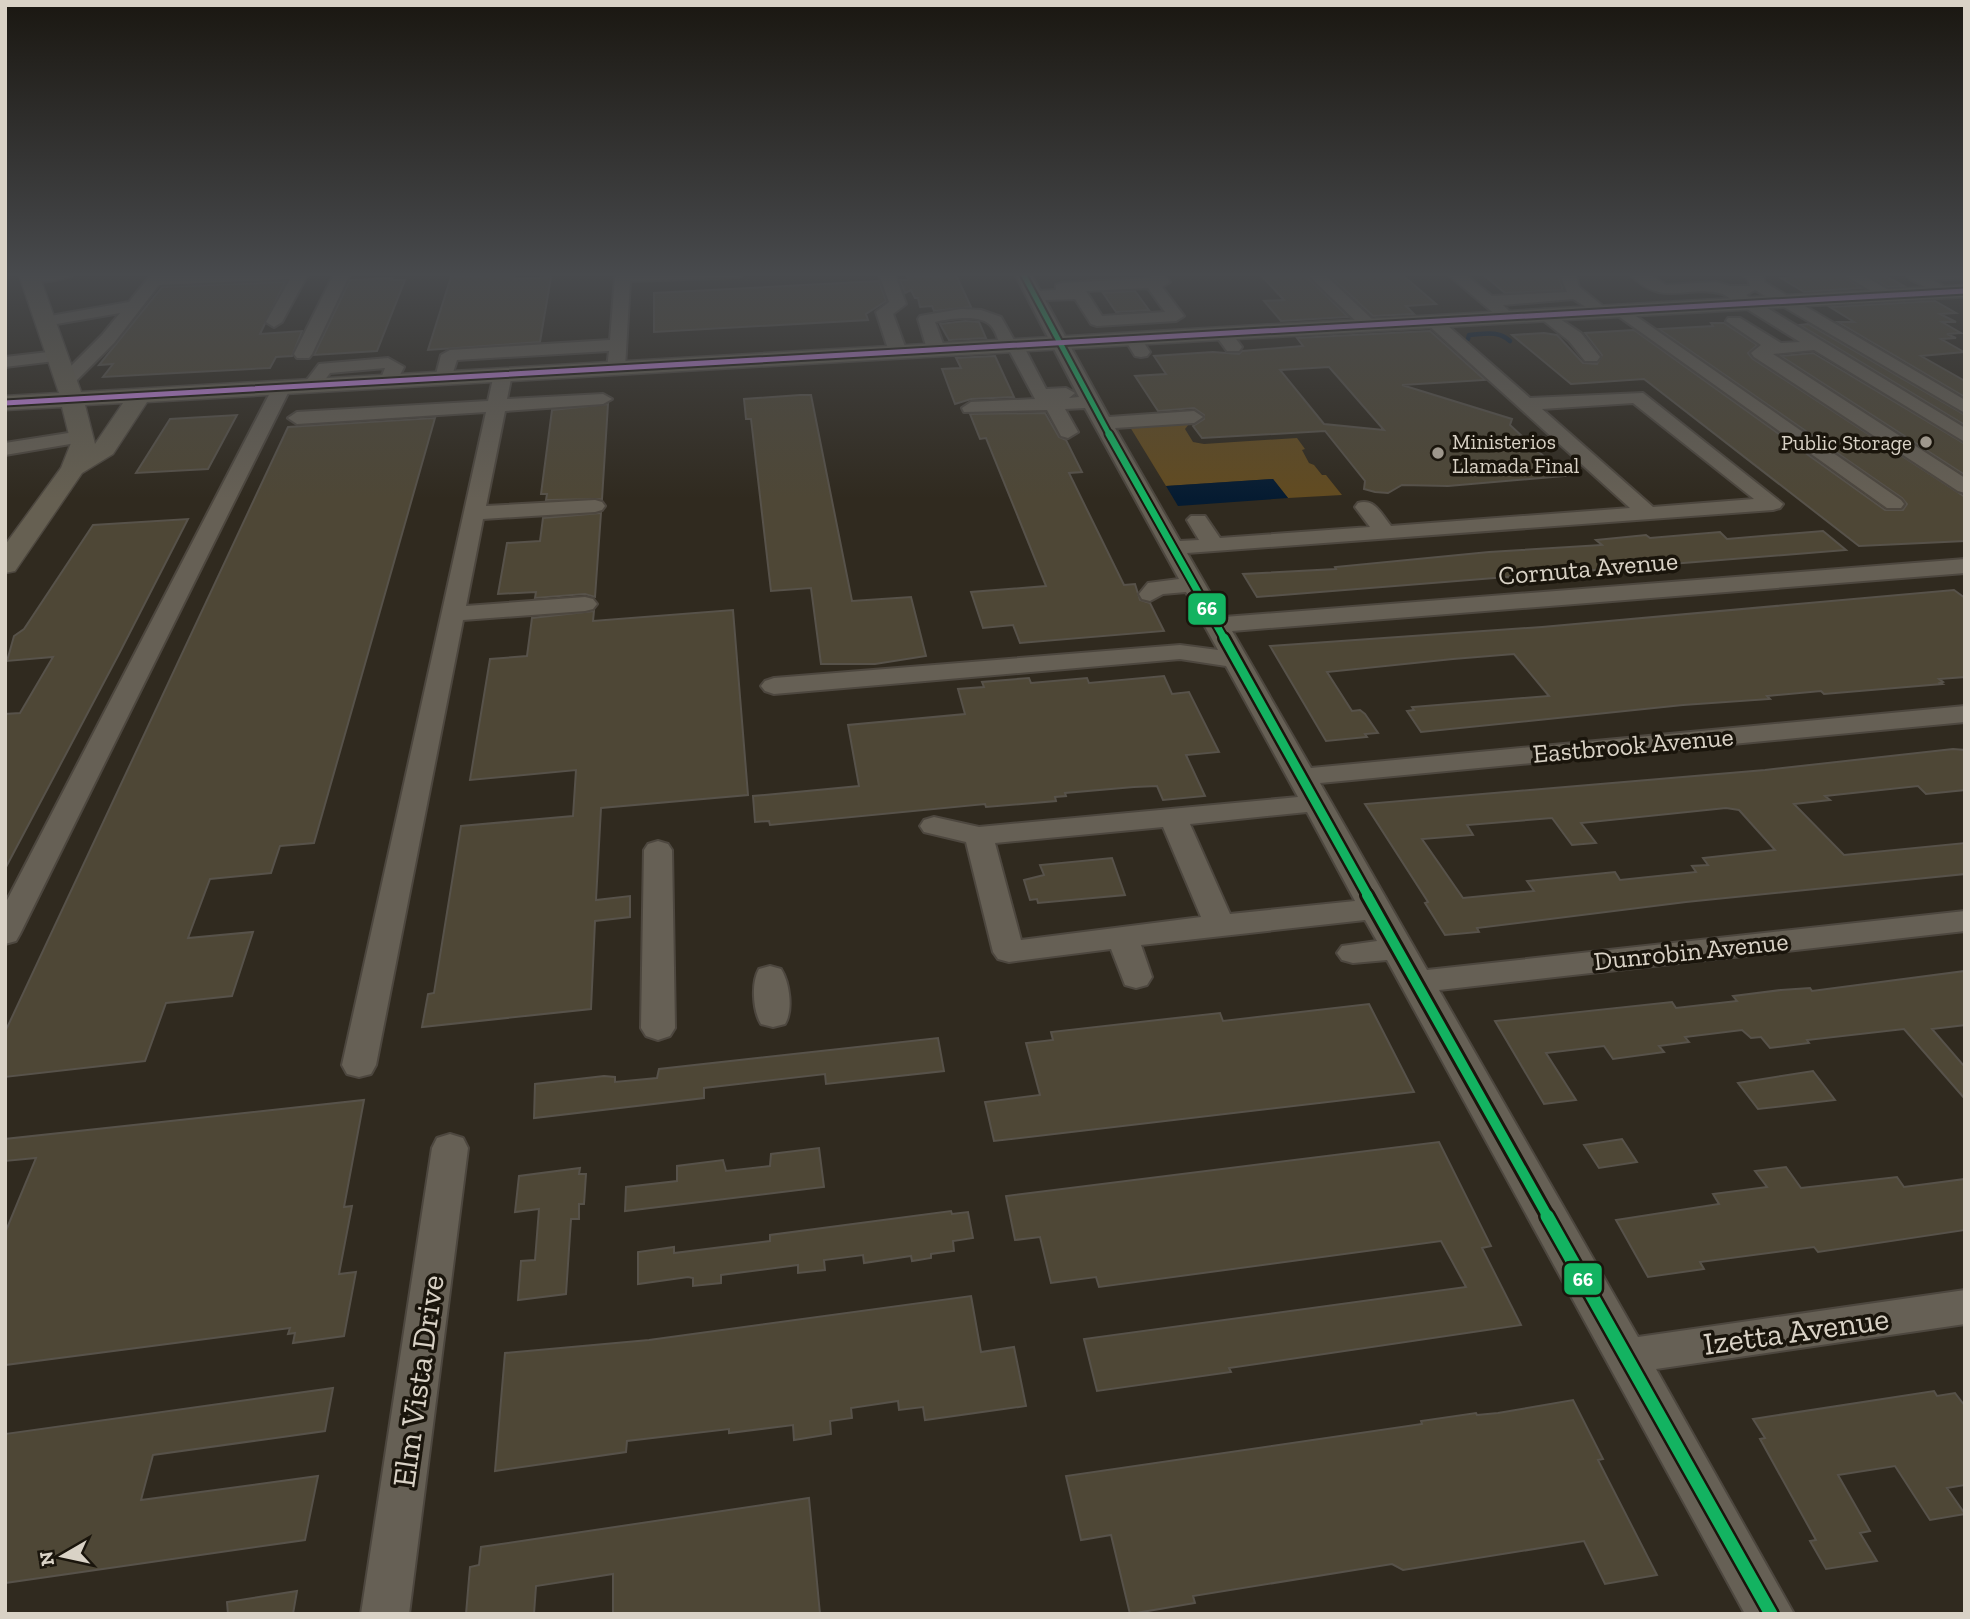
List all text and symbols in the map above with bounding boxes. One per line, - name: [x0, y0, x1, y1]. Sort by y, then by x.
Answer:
- place label: Ministerios Llamada Final: [1452, 429, 1580, 478]
- place label: Public Storage: [1781, 430, 1912, 455]
- marker: Public Storage: [1918, 434, 1934, 450]
- marker: Ministerios Llamada Final: [1430, 445, 1446, 461]
- street label: Cornuta Avenue: [1497, 544, 1679, 592]
- line badge: 66: [1187, 592, 1227, 626]
- text: 66: [1197, 597, 1217, 620]
- street label: Eastbrook Avenue: [1531, 720, 1735, 770]
- street label: Dunrobin Avenue: [1592, 925, 1790, 977]
- line badge: 66: [1563, 1262, 1603, 1296]
- text: 66: [1573, 1268, 1593, 1291]
- street label: Elm Vista Drive: [384, 1272, 452, 1490]
- street label: Izetta Avenue: [1701, 1299, 1891, 1363]
- north arrow: [28, 1521, 98, 1591]
- text: N: [34, 1550, 59, 1568]

